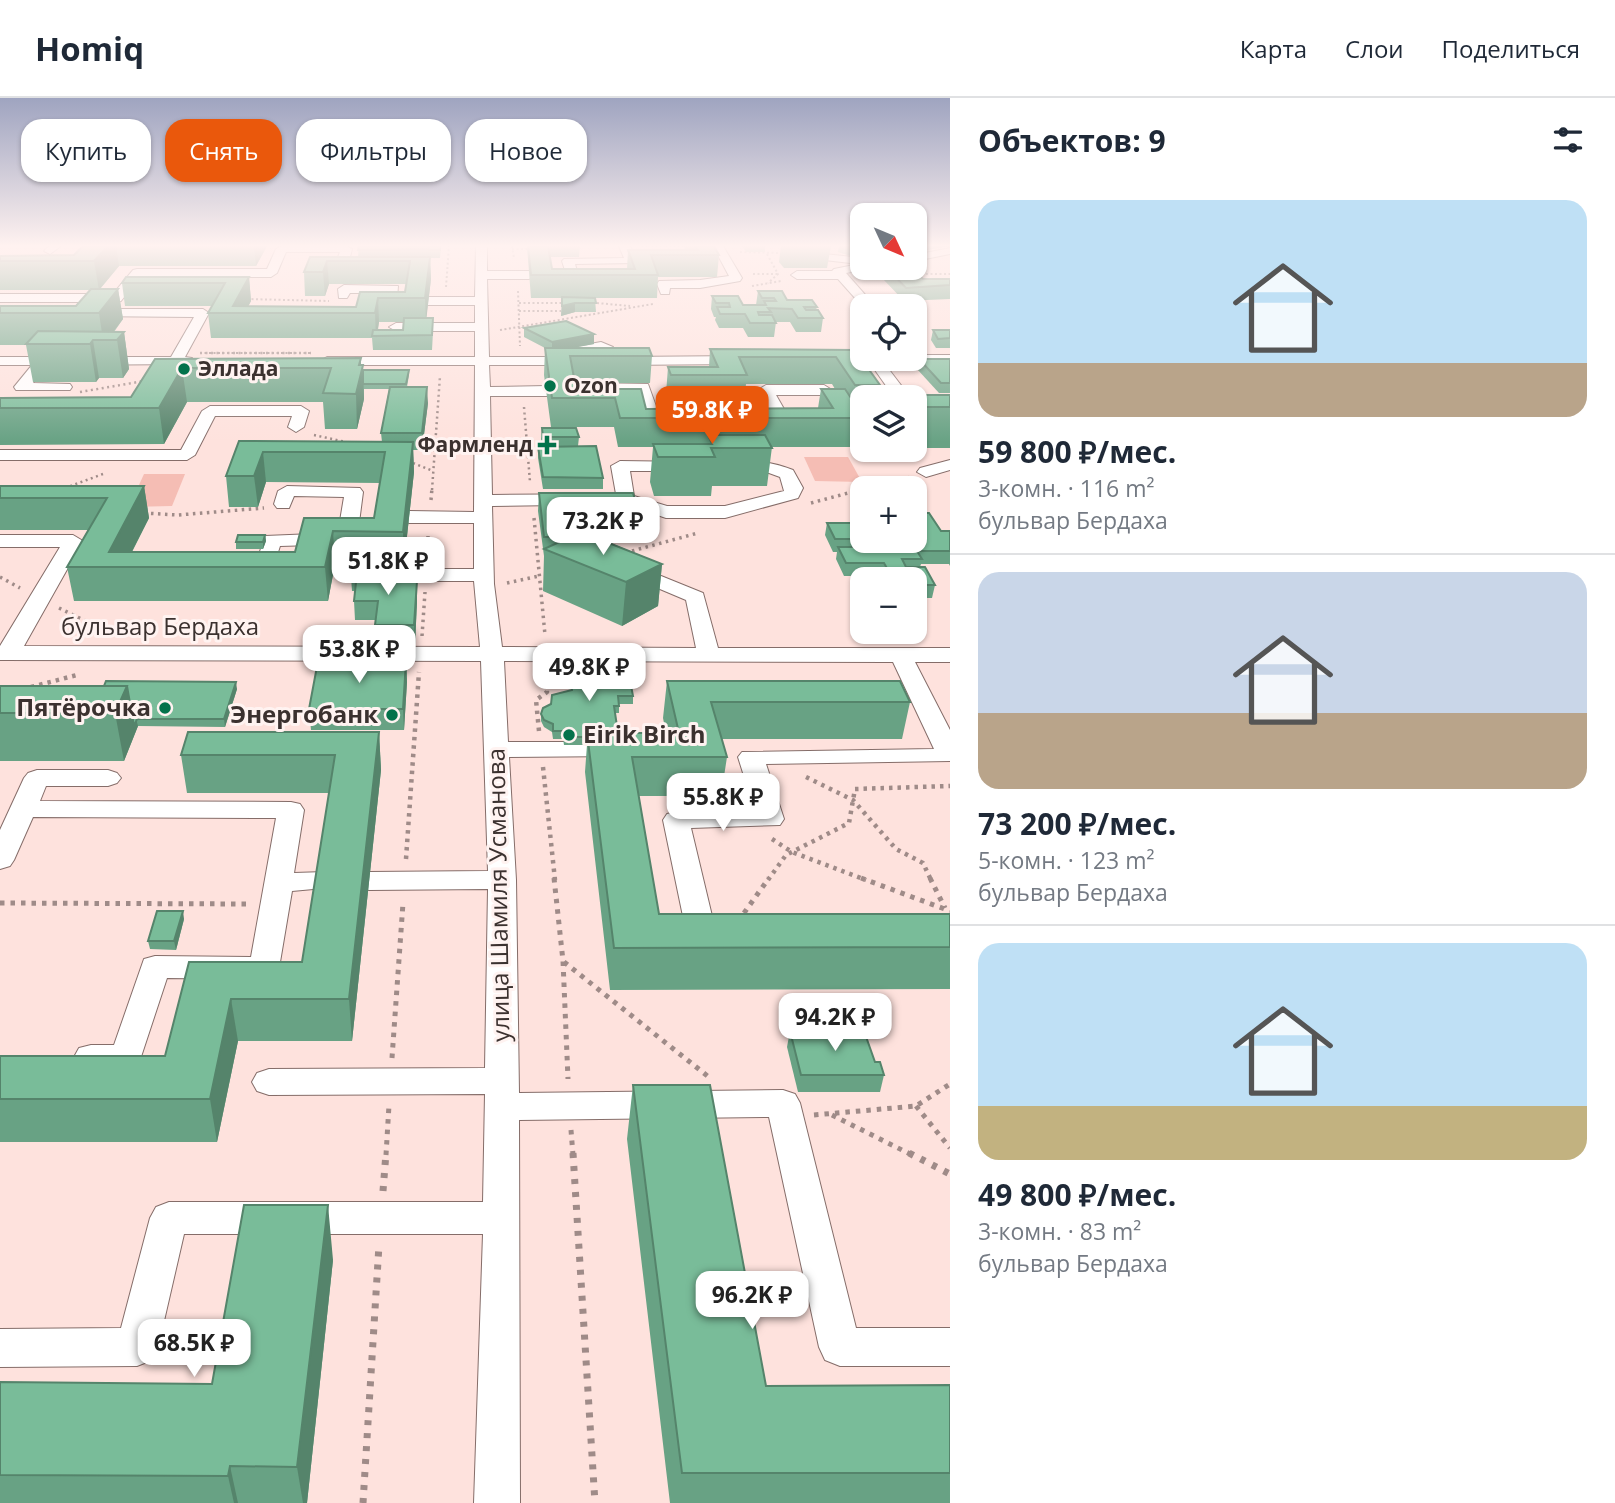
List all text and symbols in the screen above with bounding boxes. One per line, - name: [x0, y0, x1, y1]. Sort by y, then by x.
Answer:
- text: Homiq: [35, 26, 144, 71]
- text: Карта: [1240, 32, 1307, 65]
- text: Слои: [1345, 32, 1404, 65]
- text: Поделиться: [1442, 32, 1580, 65]
- chip: Купить: [21, 119, 151, 182]
- chip: Снять: [165, 119, 282, 182]
- chip: Фильтры: [296, 119, 451, 182]
- chip: Новое: [465, 119, 587, 182]
- text: Объектов: 9: [978, 120, 1166, 161]
- icon: filters: [1549, 121, 1587, 159]
- north arrow: [850, 203, 928, 280]
- map controls: [850, 203, 927, 644]
- icon: home: [1220, 245, 1346, 371]
- button: locate: [850, 294, 927, 371]
- place label: Эллада: [198, 354, 278, 382]
- marker: Эллада: [176, 361, 192, 377]
- place label: Ozon: [564, 371, 618, 399]
- marker: Ozon: [542, 378, 558, 394]
- button: layers: [850, 385, 927, 462]
- pin: 59.8K ₽: [647, 386, 777, 446]
- text: 59.8K ₽: [672, 393, 752, 425]
- place label: Фармленд: [417, 430, 533, 458]
- text: 59 800 ₽/мес.: [978, 431, 1176, 472]
- marker: Фармленд: [539, 437, 555, 453]
- text: 3-комн. · 116 m²: [978, 472, 1154, 504]
- button: +: [850, 476, 927, 553]
- pin: 73.2K ₽: [538, 498, 668, 557]
- text: 73.2K ₽: [563, 504, 643, 536]
- text: бульвар Бердаха: [978, 504, 1168, 536]
- pin: 51.8K ₽: [323, 538, 453, 597]
- text: 51.8K ₽: [348, 544, 428, 576]
- button: −: [850, 567, 927, 644]
- street label: бульвар Бердаха: [61, 609, 259, 642]
- icon: home: [1220, 617, 1346, 743]
- pin: 53.8K ₽: [294, 626, 424, 685]
- text: 53.8K ₽: [319, 632, 399, 664]
- pin: 49.8K ₽: [524, 644, 654, 703]
- text: 49.8K ₽: [549, 650, 629, 682]
- place label: Пятёрочка: [16, 690, 151, 723]
- place label: Энергобанк: [230, 697, 378, 730]
- marker: Пятёрочка: [157, 700, 173, 716]
- marker: Энергобанк: [384, 707, 400, 723]
- place label: Eirik Birch: [583, 717, 706, 750]
- marker: Eirik Birch: [561, 727, 577, 743]
- street label: улица Шамиля Усманова: [478, 748, 517, 1042]
- pin: 55.8K ₽: [658, 774, 788, 833]
- text: 55.8K ₽: [683, 780, 763, 812]
- text: 73 200 ₽/мес.: [978, 803, 1176, 844]
- text: 5-комн. · 123 m²: [978, 844, 1154, 876]
- text: бульвар Бердаха: [978, 876, 1168, 908]
- icon: home: [1220, 988, 1346, 1114]
- pin: 94.2K ₽: [770, 993, 900, 1053]
- text: 94.2K ₽: [795, 1000, 875, 1032]
- text: 49 800 ₽/мес.: [978, 1174, 1176, 1215]
- text: 3-комн. · 83 m²: [978, 1215, 1141, 1247]
- text: бульвар Бердаха: [978, 1247, 1168, 1279]
- pin: 96.2K ₽: [687, 1272, 817, 1331]
- text: 96.2K ₽: [712, 1278, 792, 1310]
- pin: 68.5K ₽: [129, 1320, 259, 1379]
- text: 68.5K ₽: [154, 1326, 234, 1358]

